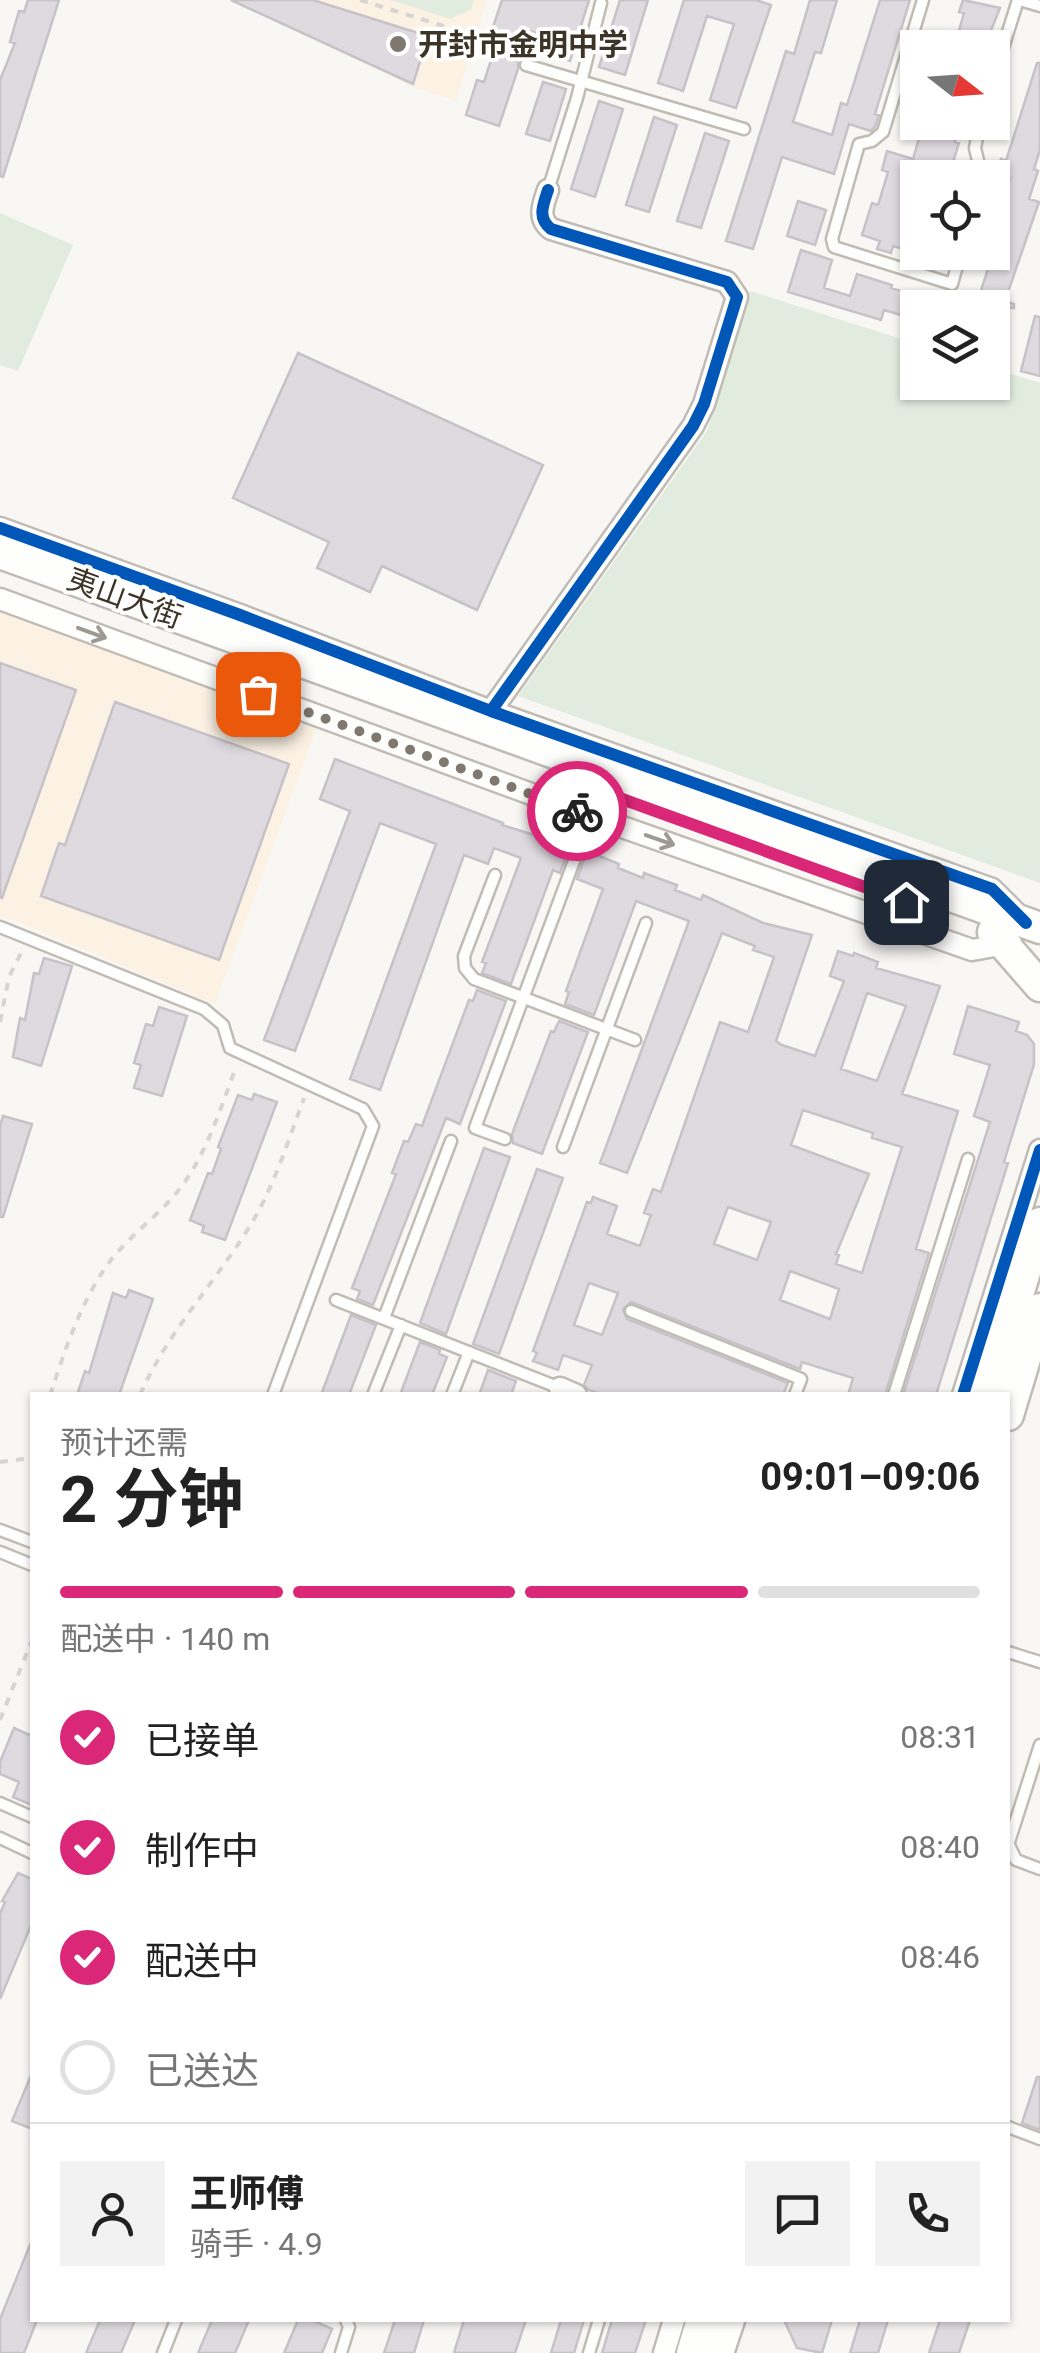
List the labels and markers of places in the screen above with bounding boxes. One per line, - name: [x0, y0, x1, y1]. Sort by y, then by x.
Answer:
- place label: 开封市金明中学: [418, 27, 628, 62]
- marker: 开封市金明中学: [387, 33, 409, 55]
- pin: [216, 652, 301, 737]
- pin: [864, 860, 949, 945]

